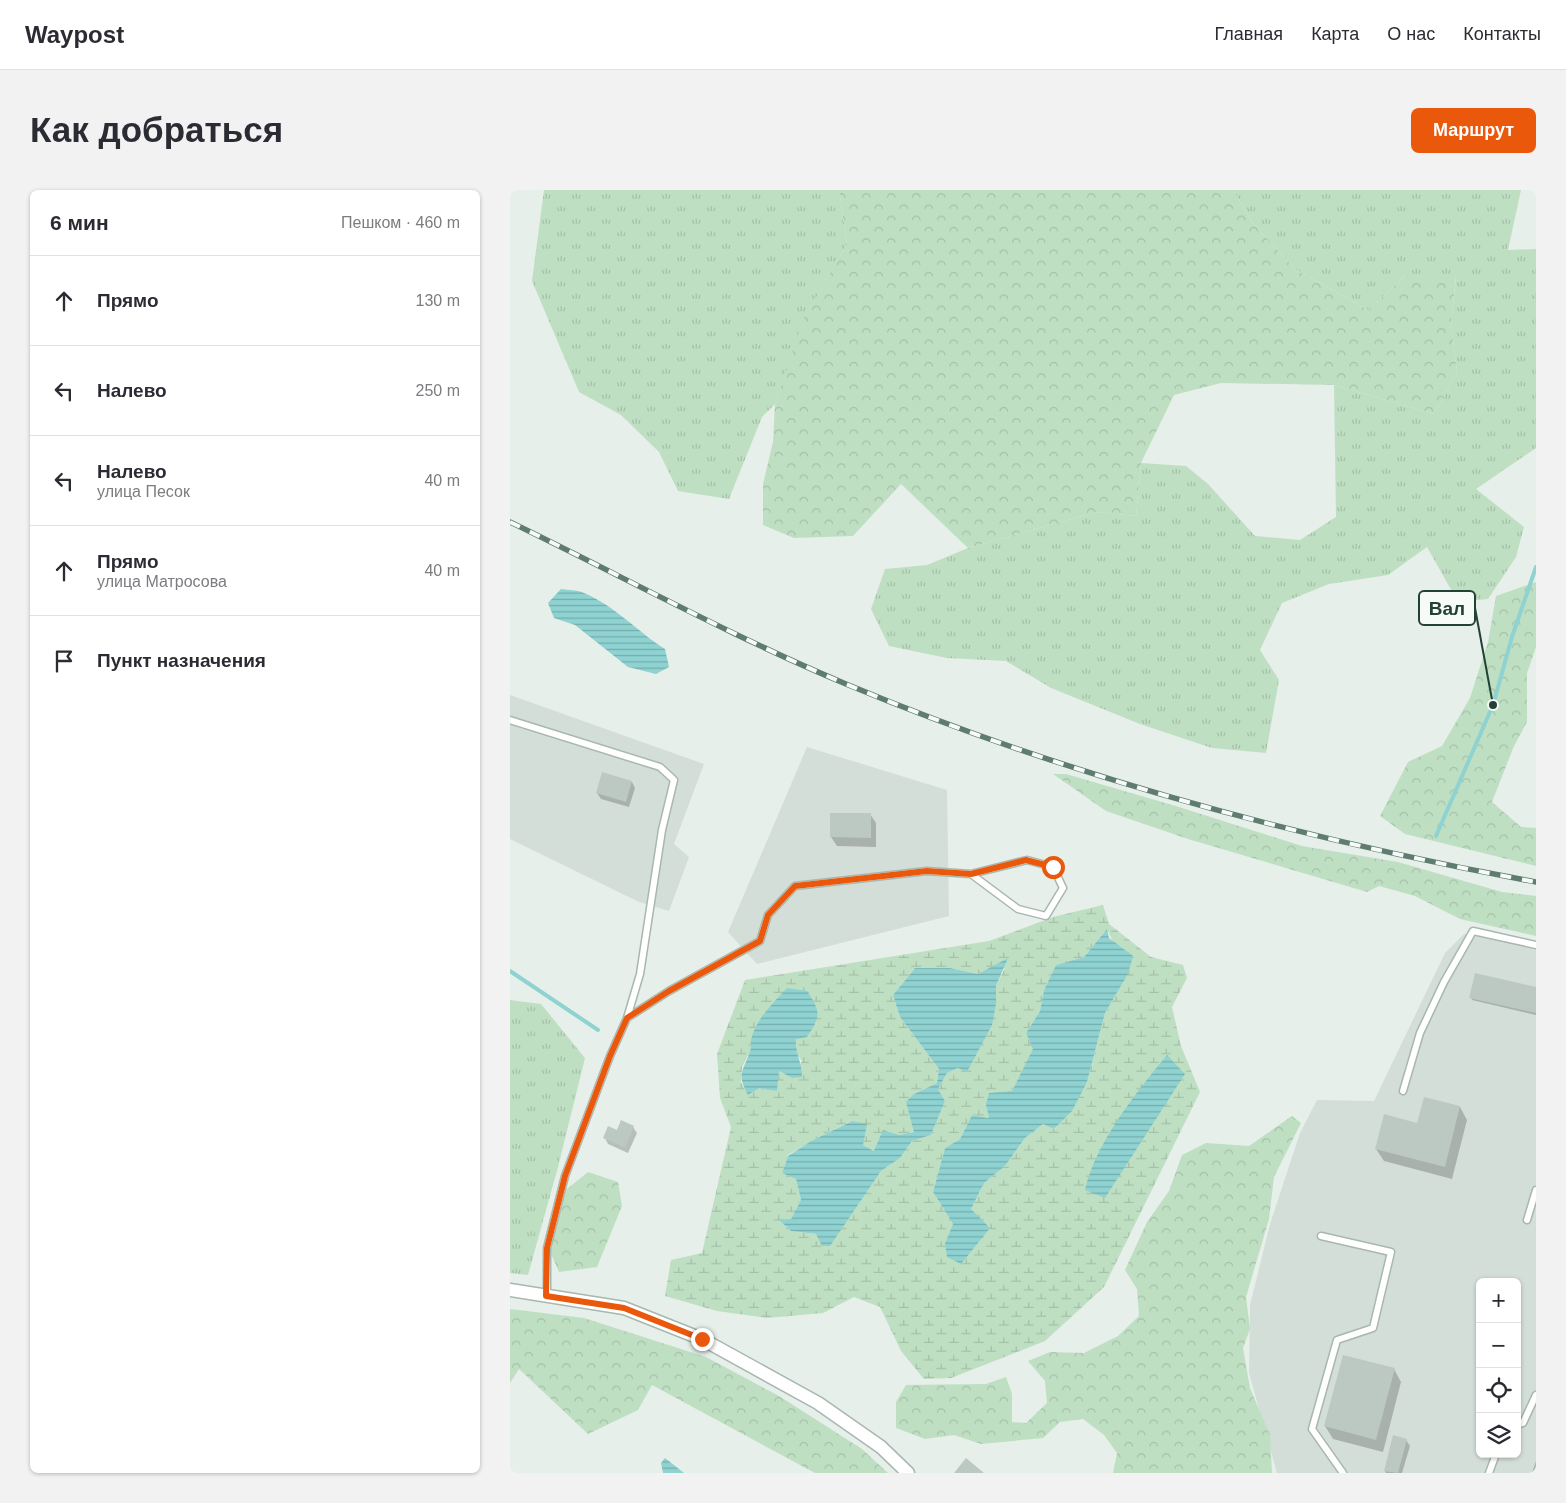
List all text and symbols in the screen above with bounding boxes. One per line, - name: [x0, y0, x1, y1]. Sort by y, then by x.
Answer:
- text: Waypost: [25, 21, 124, 48]
- text: Главная: [1215, 24, 1283, 44]
- text: Карта: [1311, 24, 1359, 44]
- text: О нас: [1387, 24, 1435, 44]
- text: Контакты: [1463, 24, 1541, 44]
- button: Маршрут: [1411, 108, 1536, 153]
- text: Как добраться: [30, 110, 283, 149]
- text: 6 мин: [50, 211, 109, 234]
- text: Пешком · 460 m: [341, 214, 460, 231]
- icon: ahead: [50, 287, 78, 315]
- text: Прямо: [97, 290, 159, 311]
- text: 130 m: [416, 292, 460, 309]
- icon: left: [50, 377, 78, 405]
- text: Налево: [97, 380, 167, 401]
- text: 250 m: [416, 382, 460, 399]
- text: Налево: [97, 461, 167, 482]
- icon: left: [50, 467, 78, 495]
- text: 40 m: [424, 472, 460, 489]
- text: улица Песок: [97, 483, 190, 500]
- text: Прямо: [97, 551, 159, 572]
- icon: ahead: [50, 557, 78, 585]
- text: 40 m: [424, 562, 460, 579]
- text: улица Матросова: [97, 573, 227, 590]
- callout: Вал: [1419, 591, 1475, 625]
- text: Вал: [1429, 598, 1465, 619]
- icon: arrive: [50, 647, 78, 675]
- text: Пункт назначения: [97, 650, 266, 671]
- route start: [1042, 856, 1065, 879]
- map controls: [1476, 1278, 1521, 1458]
- button: +: [1476, 1278, 1521, 1323]
- button: −: [1476, 1323, 1521, 1368]
- route end: [691, 1328, 714, 1351]
- button: locate: [1476, 1368, 1521, 1413]
- button: layers: [1476, 1413, 1521, 1458]

